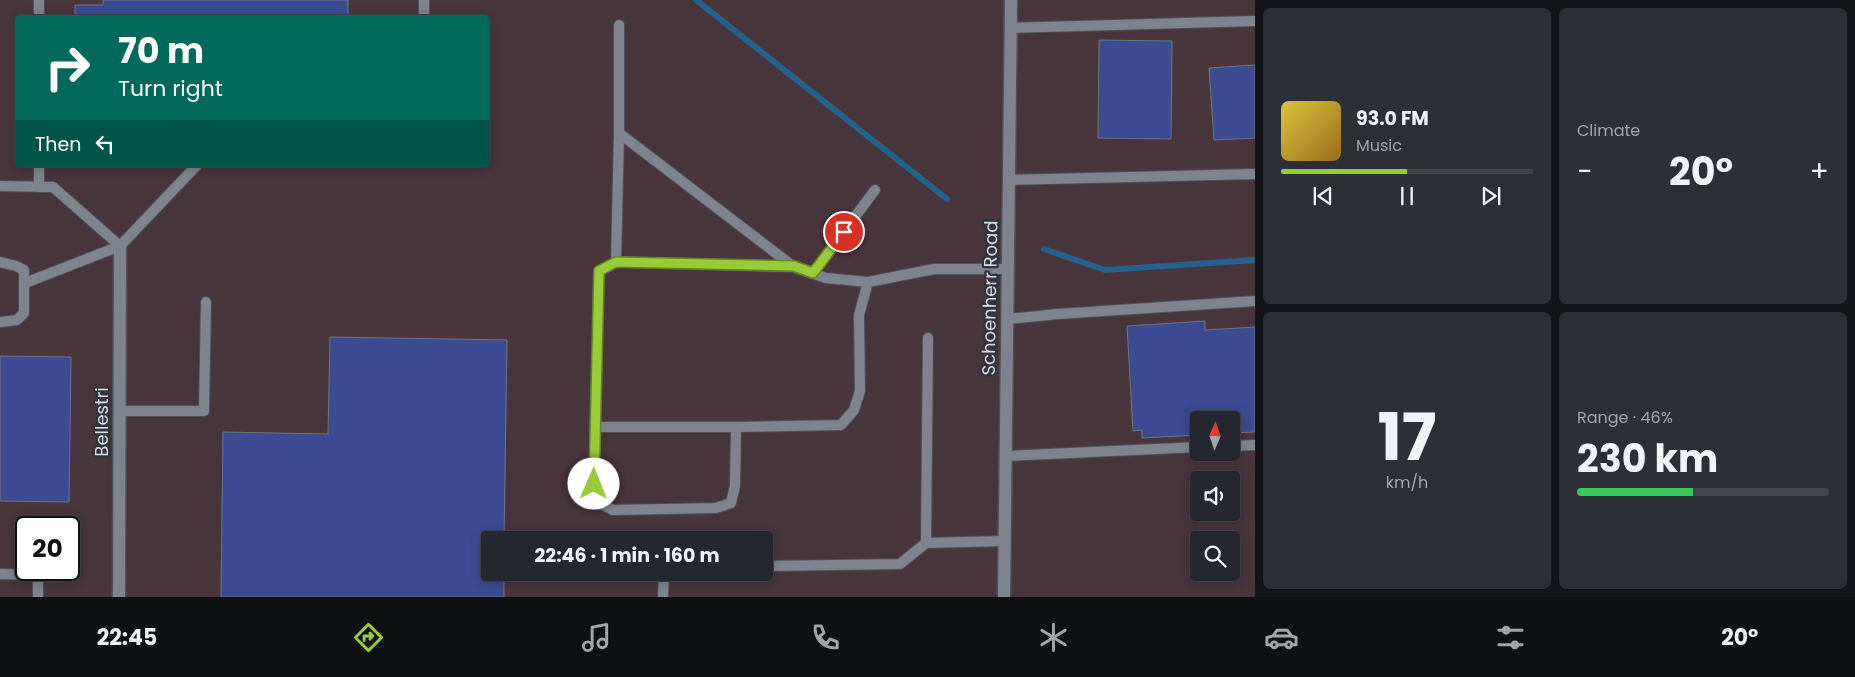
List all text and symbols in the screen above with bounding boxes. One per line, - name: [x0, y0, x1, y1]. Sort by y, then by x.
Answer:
- text: 70 m: [118, 26, 204, 75]
- icon: right: [35, 35, 100, 100]
- text: Turn right: [118, 73, 223, 104]
- text: 93.0 FM: [1356, 105, 1429, 132]
- text: Climate: [1577, 119, 1640, 142]
- icon: left: [91, 130, 119, 158]
- text: Then: [35, 131, 81, 158]
- text: Music: [1356, 134, 1402, 157]
- text: 20°: [1669, 145, 1733, 198]
- text: −: [1577, 152, 1592, 191]
- text: +: [1810, 152, 1829, 191]
- icon: previous: [1309, 182, 1337, 210]
- icon: pause: [1393, 182, 1421, 210]
- icon: next: [1477, 182, 1505, 210]
- pin: [823, 211, 865, 253]
- icon: arrive: [830, 218, 858, 246]
- street label: Schoenherr Road: [976, 220, 1003, 376]
- street label: Bellestri: [89, 387, 114, 457]
- text: 17: [1377, 392, 1437, 483]
- text: Range · 46%: [1577, 406, 1673, 429]
- north arrow: [1190, 411, 1240, 461]
- map controls: [1190, 411, 1240, 581]
- text: 230 km: [1577, 432, 1718, 485]
- position arrow: [567, 457, 619, 509]
- button: sound: [1190, 471, 1240, 521]
- text: km/h: [1386, 471, 1428, 494]
- speed limit sign: 20: [15, 516, 80, 581]
- button: search: [1190, 531, 1240, 581]
- text: 22:46 · 1 min · 160 m: [534, 542, 720, 569]
- icon: directions: [351, 620, 386, 655]
- icon: music: [579, 620, 614, 655]
- icon: phone: [808, 620, 843, 655]
- icon: climate: [1036, 620, 1071, 655]
- icon: car: [1264, 620, 1299, 655]
- icon: filters: [1493, 620, 1528, 655]
- text: 22:45: [97, 622, 157, 653]
- text: 20°: [1721, 622, 1758, 653]

